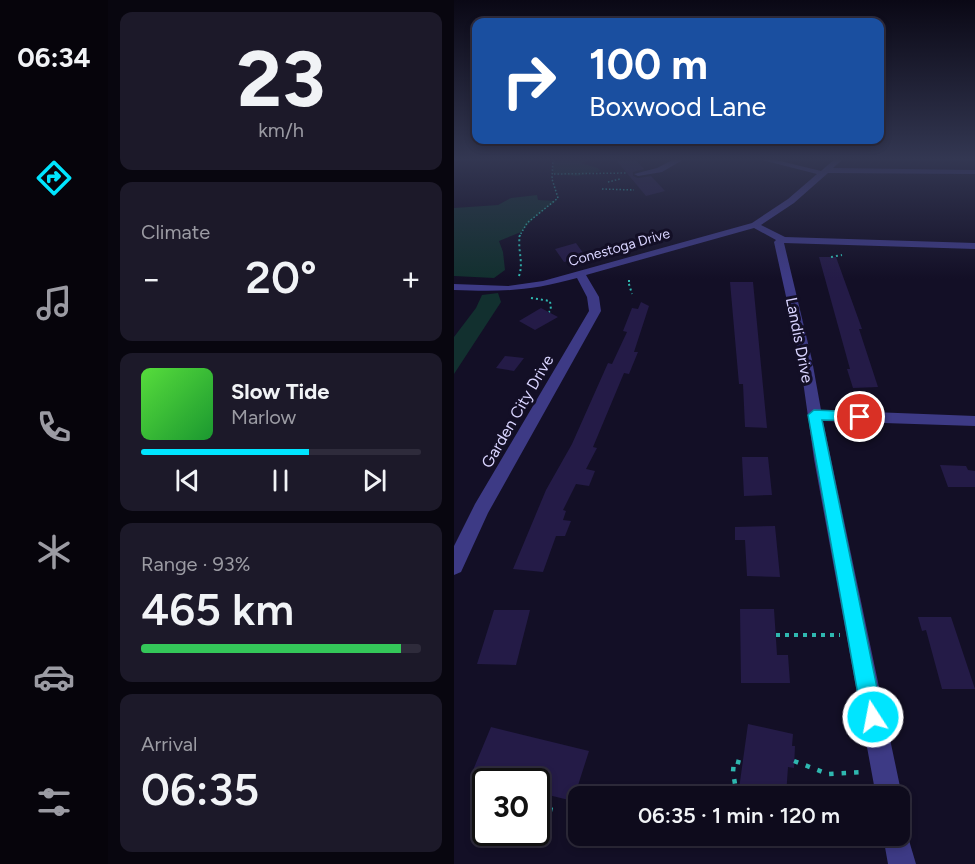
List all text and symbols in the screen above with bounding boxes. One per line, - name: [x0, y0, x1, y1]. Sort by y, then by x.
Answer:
- text: 23: [237, 32, 325, 126]
- text: 100 m: [589, 39, 708, 90]
- text: 06:34: [17, 41, 91, 74]
- icon: right: [490, 42, 568, 120]
- text: Boxwood Lane: [589, 90, 766, 123]
- text: km/h: [258, 118, 304, 142]
- icon: directions: [33, 157, 75, 199]
- text: Climate: [141, 220, 210, 244]
- street label: Conestoga Drive: [566, 225, 672, 270]
- text: 20°: [245, 250, 317, 304]
- text: −: [141, 259, 162, 298]
- text: +: [400, 259, 421, 298]
- icon: music: [33, 282, 75, 324]
- street label: Landis Drive: [782, 296, 817, 385]
- street label: Garden City Drive: [477, 351, 558, 471]
- text: Slow Tide: [231, 378, 330, 405]
- pin: [834, 391, 885, 442]
- icon: arrive: [843, 400, 876, 433]
- text: Marlow: [231, 405, 296, 429]
- icon: phone: [33, 406, 75, 448]
- icon: previous: [171, 464, 204, 497]
- icon: pause: [264, 464, 297, 497]
- icon: next: [358, 464, 391, 497]
- icon: climate: [33, 531, 75, 573]
- text: Range · 93%: [141, 552, 250, 576]
- text: 465 km: [141, 582, 294, 636]
- icon: car: [33, 656, 75, 698]
- position arrow: [841, 685, 905, 749]
- text: Arrival: [141, 732, 197, 756]
- text: 06:35: [141, 762, 259, 816]
- speed limit sign: 30: [472, 768, 550, 846]
- icon: filters: [33, 781, 75, 823]
- text: 06:35 · 1 min · 120 m: [638, 802, 840, 829]

